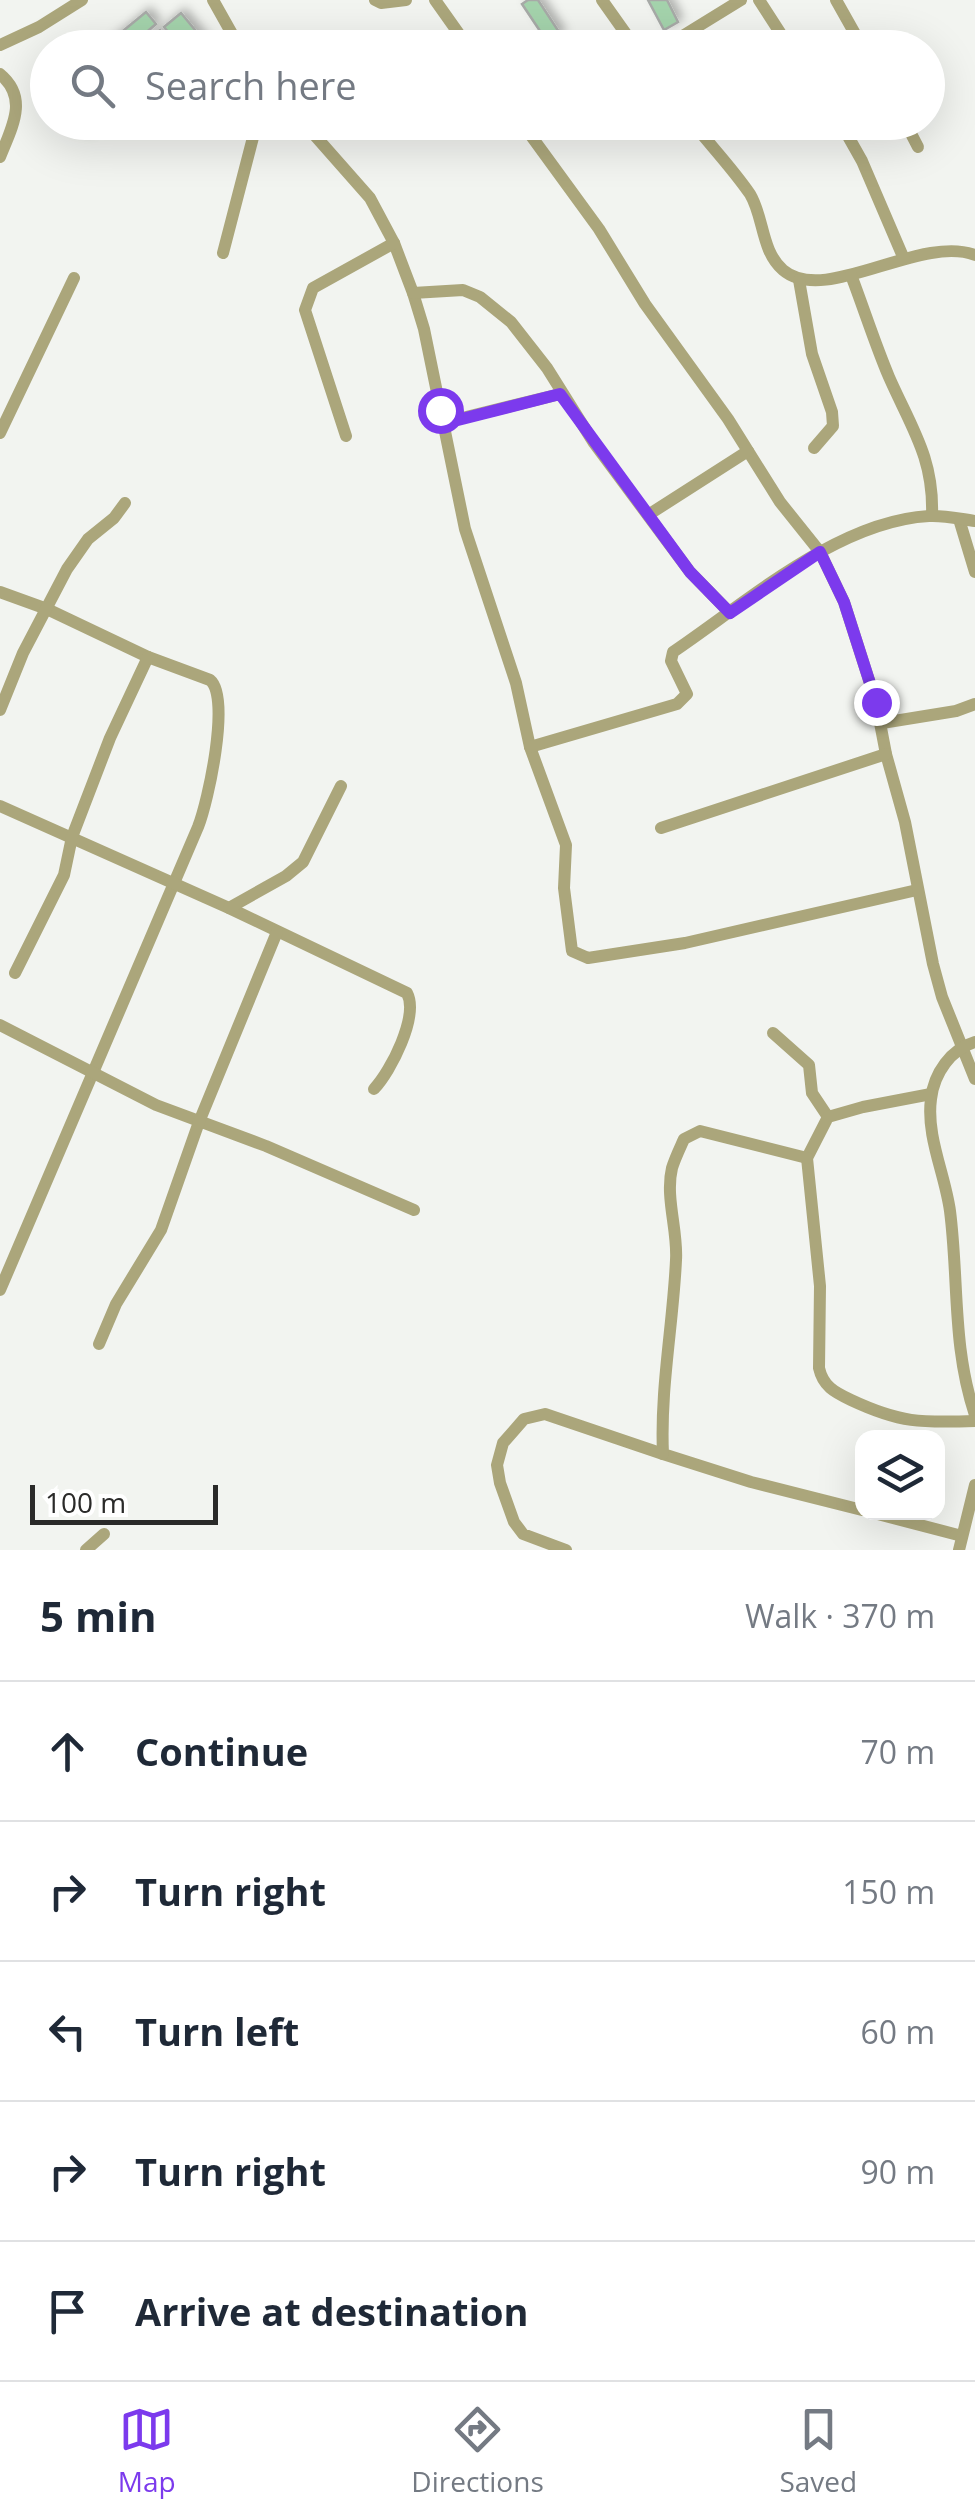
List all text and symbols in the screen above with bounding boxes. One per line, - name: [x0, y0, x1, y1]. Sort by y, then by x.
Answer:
- search box: [30, 30, 945, 140]
- icon: search: [65, 58, 120, 113]
- text: Search here: [145, 59, 357, 111]
- route start: [418, 388, 464, 434]
- route end: [854, 680, 900, 726]
- map controls: [855, 1430, 945, 1520]
- button: layers: [855, 1430, 945, 1520]
- scale bar: [30, 1480, 218, 1524]
- text: 100 m: [45, 1483, 126, 1521]
- text: 5 min: [40, 1587, 157, 1644]
- text: Walk · 370 m: [745, 1594, 935, 1637]
- icon: ahead: [40, 1724, 95, 1779]
- text: Continue: [135, 1725, 308, 1777]
- text: 70 m: [860, 1730, 935, 1773]
- icon: right: [40, 1864, 95, 1919]
- text: Turn right: [135, 1865, 326, 1917]
- text: 150 m: [842, 1870, 935, 1913]
- icon: left: [40, 2004, 95, 2059]
- text: Turn left: [135, 2005, 299, 2057]
- text: 60 m: [860, 2010, 935, 2053]
- icon: right: [40, 2144, 95, 2199]
- text: Turn right: [135, 2145, 326, 2197]
- text: 90 m: [860, 2150, 935, 2193]
- icon: arrive: [40, 2284, 95, 2339]
- text: Arrive at destination: [135, 2285, 529, 2337]
- tab: Map: [118, 2402, 176, 2500]
- tab: Directions: [411, 2402, 544, 2500]
- tab: Saved: [779, 2402, 857, 2500]

